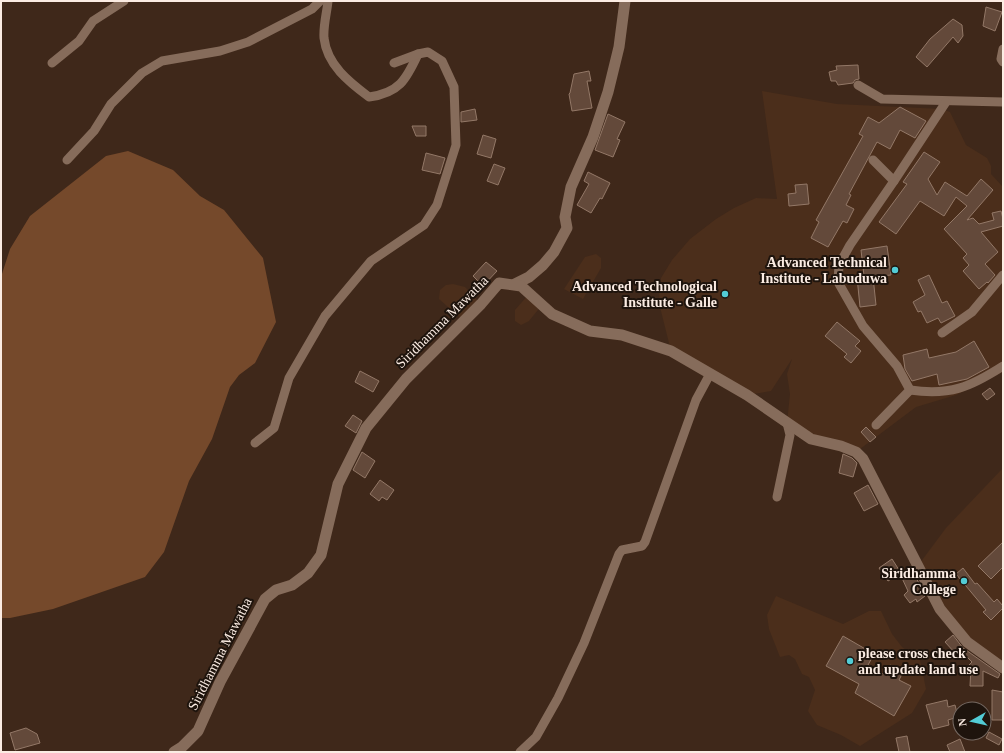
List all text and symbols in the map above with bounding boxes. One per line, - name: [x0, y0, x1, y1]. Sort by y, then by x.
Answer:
- place label: Advanced Technical Institute - Labuduwa: [760, 255, 887, 286]
- marker: Advanced Technical Institute - Labuduwa: [890, 265, 900, 275]
- street label: Siridhamma Mawatha: [393, 272, 492, 371]
- place label: Advanced Technological Institute - Galle: [572, 279, 717, 310]
- marker: Advanced Technological Institute - Galle: [720, 289, 730, 299]
- place label: Siridhamma College: [881, 566, 956, 597]
- marker: Siridhamma College: [959, 576, 969, 586]
- street label: Siridhamma Mawatha: [185, 595, 255, 713]
- place label: please cross check and update land use: [858, 646, 978, 677]
- marker: please cross check and update land use: [845, 656, 855, 666]
- north arrow: [952, 701, 992, 741]
- text: N: [956, 718, 969, 727]

